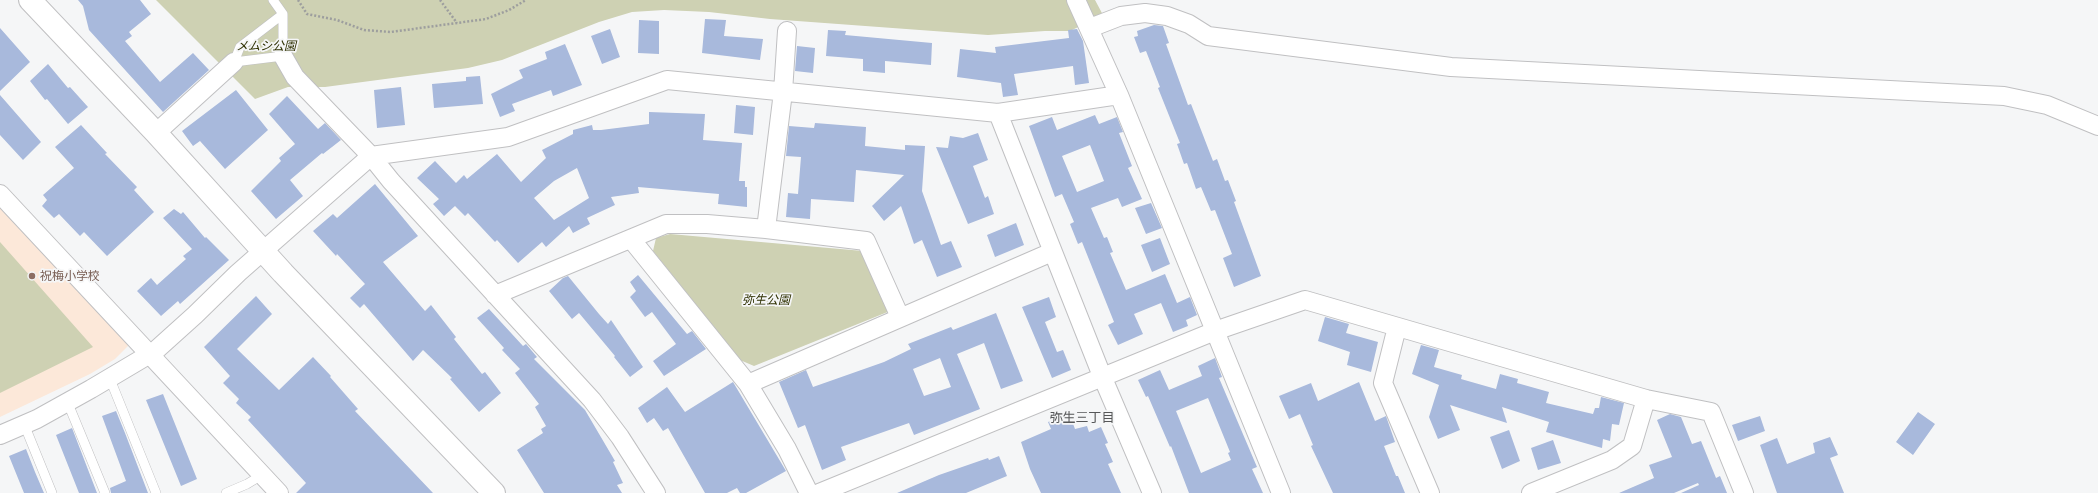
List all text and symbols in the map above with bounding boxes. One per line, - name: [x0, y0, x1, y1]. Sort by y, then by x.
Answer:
- park label: メムシ公園: [236, 39, 296, 53]
- place label: 祝梅小学校: [40, 269, 100, 283]
- marker: 祝梅小学校: [27, 271, 37, 281]
- park label: 弥生公園: [742, 293, 790, 307]
- district label: 弥生三丁目: [1050, 410, 1114, 426]

